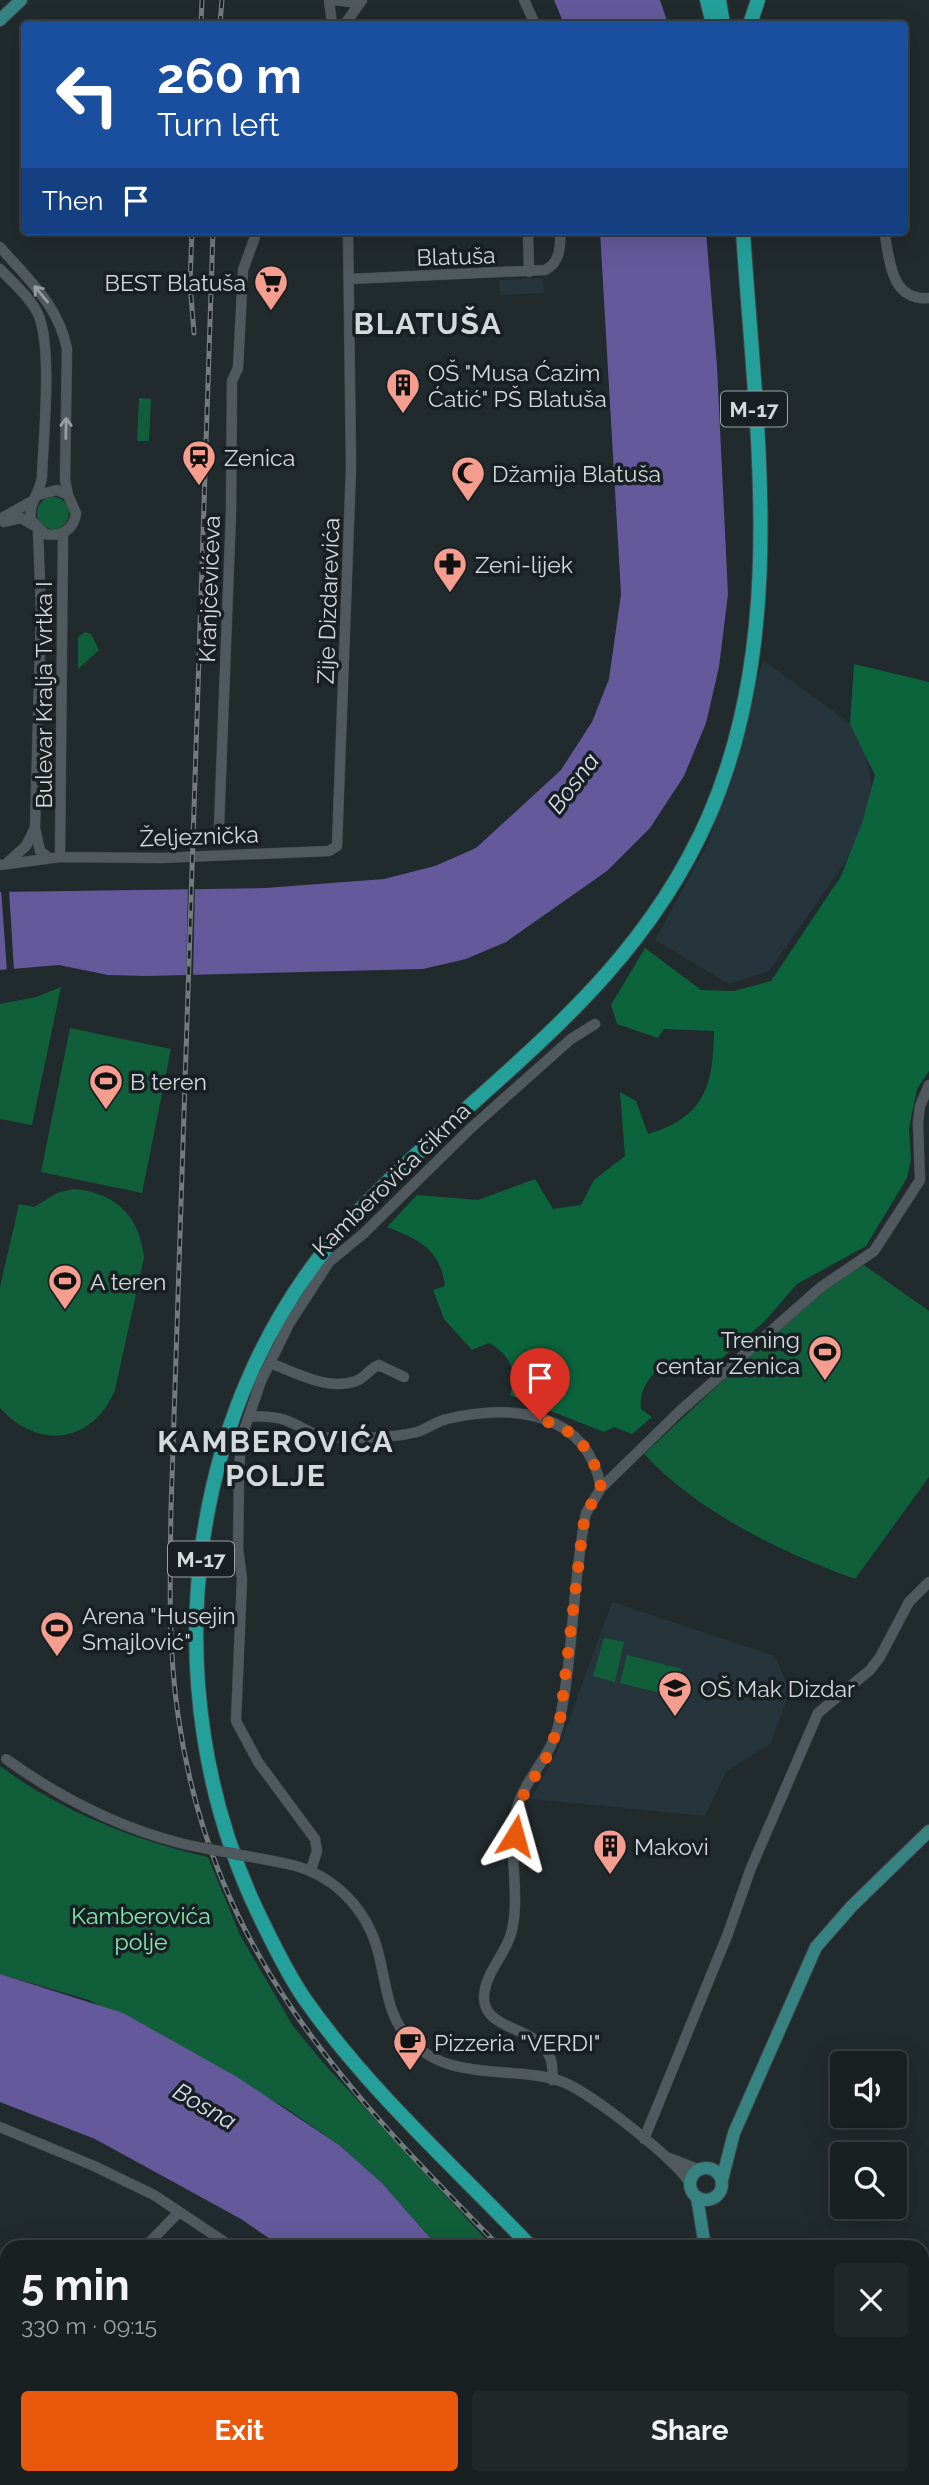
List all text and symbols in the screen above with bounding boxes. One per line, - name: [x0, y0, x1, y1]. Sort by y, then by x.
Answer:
- text: 260 m: [157, 47, 302, 104]
- icon: left: [42, 49, 133, 140]
- text: Turn left: [157, 106, 279, 143]
- icon: arrive: [117, 182, 155, 220]
- text: Then: [42, 186, 103, 216]
- street label: Blatuša: [416, 241, 496, 271]
- supermarket icon: BEST Blatuša: [252, 263, 290, 312]
- place label: BEST Blatuša: [105, 269, 246, 296]
- one-way arrow: [33, 285, 49, 303]
- district label: BLATUŠA: [353, 306, 503, 341]
- place label: OŠ "Musa Ćazim Ćatić" PŠ Blatuša: [428, 359, 607, 412]
- building icon: OŠ "Musa Ćazim Ćatić" PŠ Blatuša: [384, 366, 422, 415]
- road number: M-17: [721, 392, 787, 426]
- one-way arrow: [60, 416, 73, 439]
- station icon: Zenica: [180, 438, 218, 487]
- place label: Zenica: [224, 444, 295, 471]
- mosque icon: Džamija Blatuša: [449, 454, 487, 503]
- place label: Džamija Blatuša: [492, 460, 661, 487]
- street label: Kranjčevićeva: [193, 515, 225, 663]
- street label: Zije Dizdarevića: [312, 517, 344, 685]
- pharmacy icon: Zeni-lijek: [431, 545, 469, 594]
- place label: Zeni-lijek: [475, 551, 573, 578]
- street label: Bulevar Kralja Tvrtka I: [30, 581, 57, 809]
- water label: Bosna: [541, 747, 605, 819]
- street label: Željeznička: [139, 820, 259, 852]
- sports icon: B teren: [87, 1062, 125, 1111]
- place label: B teren: [130, 1068, 207, 1095]
- street label: Kamberovića čikma: [306, 1097, 476, 1261]
- sports icon: A teren: [46, 1262, 84, 1311]
- place label: A teren: [90, 1268, 166, 1295]
- place label: Trening centar Zenica: [656, 1326, 800, 1379]
- sports icon: Trening centar Zenica: [806, 1333, 844, 1382]
- pin: [510, 1348, 570, 1420]
- icon: arrive: [521, 1359, 559, 1397]
- district label: KAMBEROVIĆA POLJE: [157, 1424, 395, 1493]
- road number: M-17: [168, 1542, 234, 1576]
- place label: Arena "Husejin Smajlović": [82, 1602, 236, 1655]
- sports icon: Arena "Husejin Smajlović": [38, 1609, 76, 1658]
- school or university icon: OŠ Mak Dizdar: [656, 1669, 694, 1718]
- place label: OŠ Mak Dizdar: [700, 1675, 855, 1702]
- position arrow: [478, 1799, 552, 1873]
- building icon: Makovi: [591, 1827, 629, 1876]
- place label: Makovi: [634, 1833, 709, 1860]
- park label: Kamberovića polje: [71, 1902, 211, 1955]
- cafe icon: Pizzeria "VERDI": [391, 2023, 429, 2072]
- place label: Pizzeria "VERDI": [434, 2029, 600, 2056]
- map controls: [830, 2051, 907, 2219]
- button: sound: [830, 2051, 907, 2128]
- water label: Bosna: [168, 2076, 242, 2136]
- button: search: [830, 2142, 907, 2219]
- text: 5 min: [21, 2261, 130, 2310]
- button: close: [834, 2263, 908, 2337]
- text: 330 m · 09:15: [21, 2312, 157, 2339]
- button: Exit: [21, 2391, 458, 2471]
- button: Share: [472, 2391, 908, 2471]

